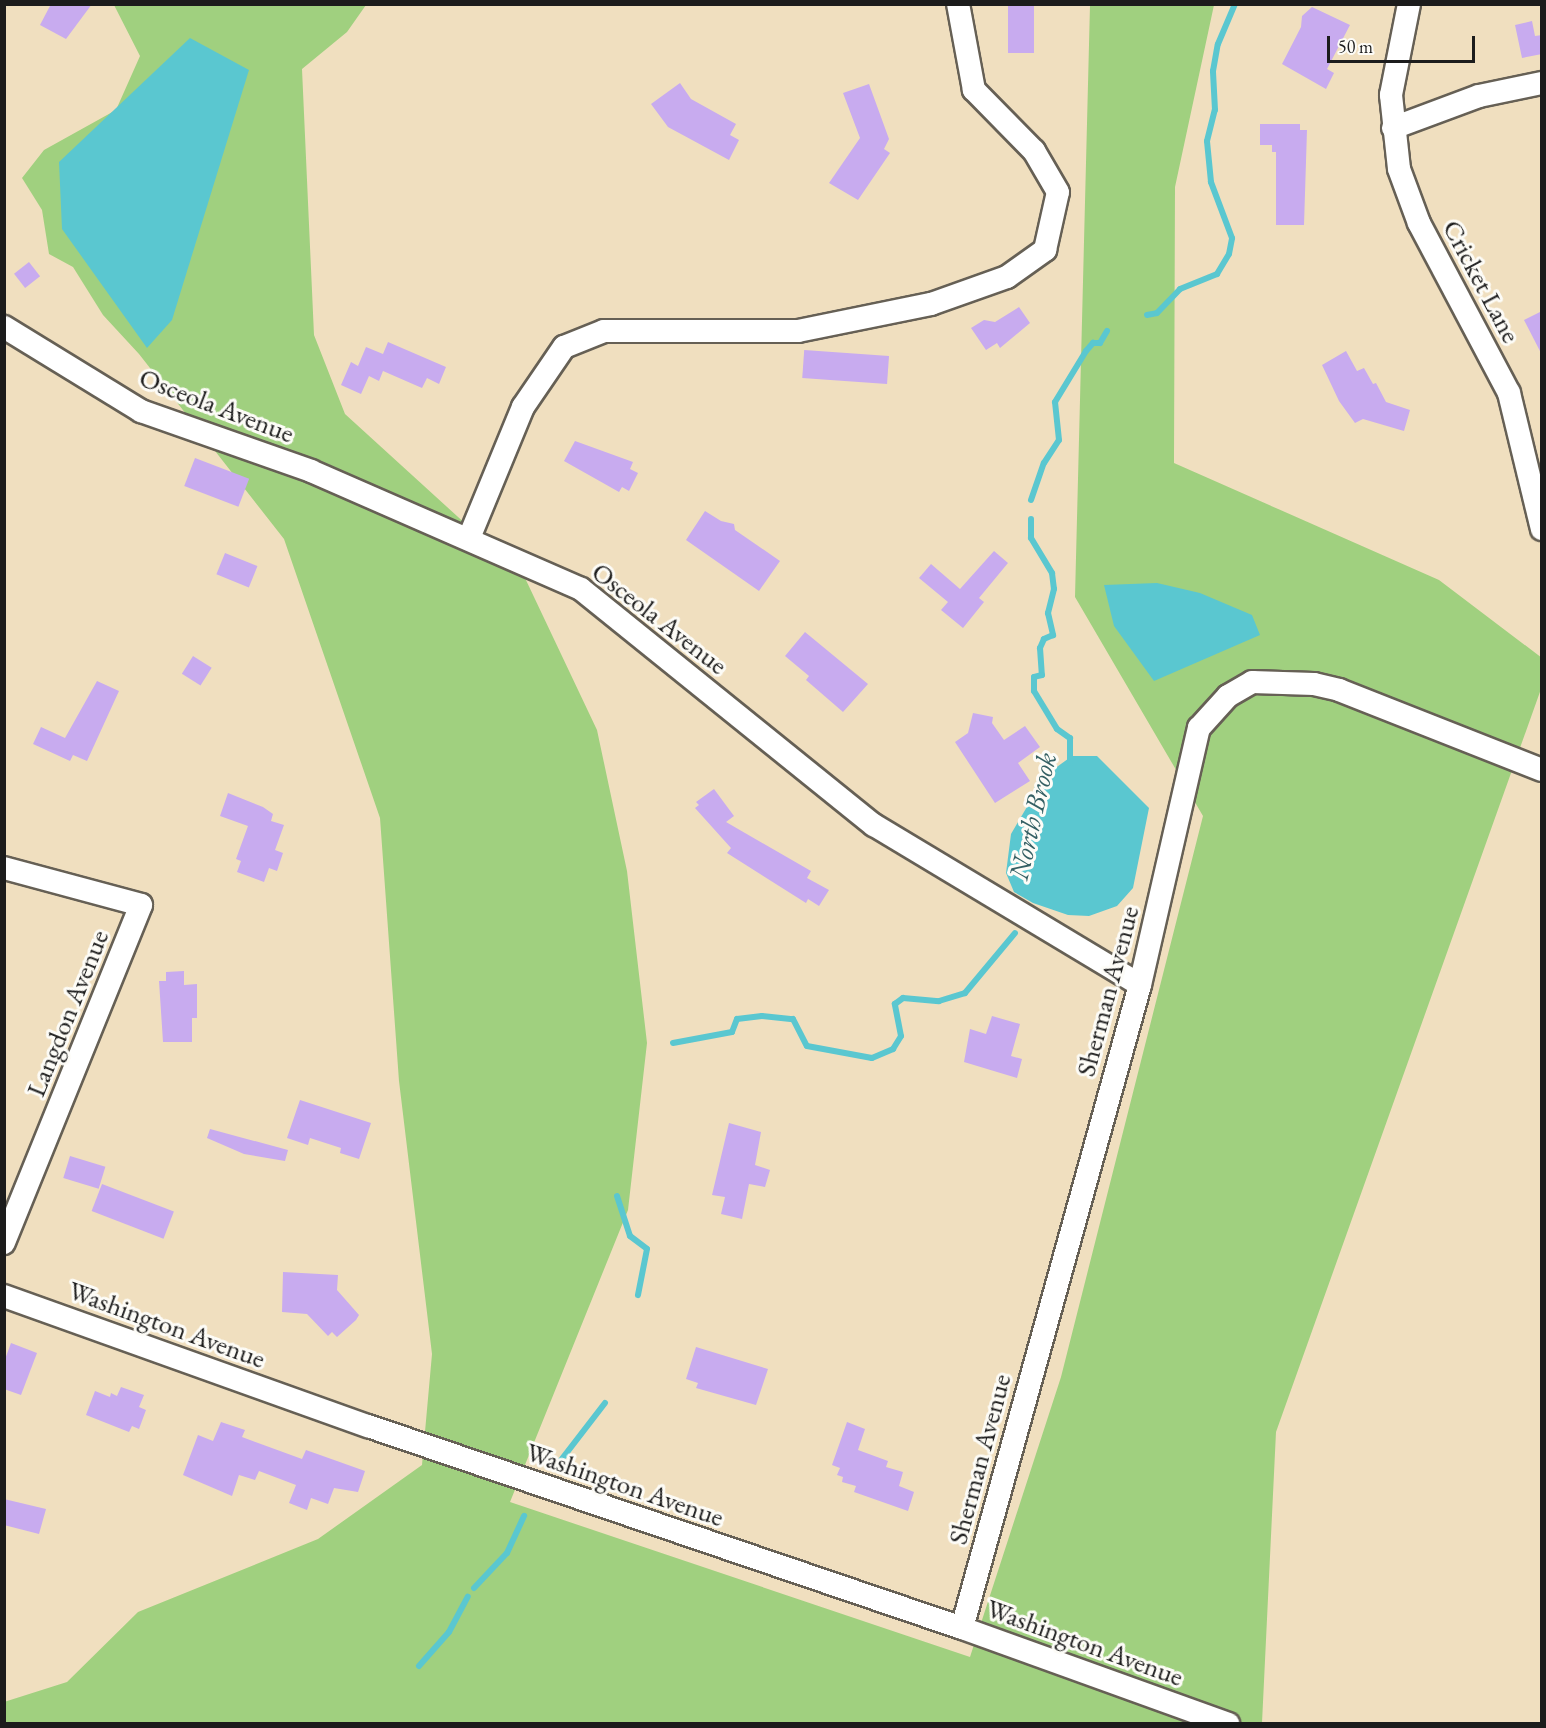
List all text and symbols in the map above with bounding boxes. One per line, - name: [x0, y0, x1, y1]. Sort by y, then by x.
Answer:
- scale bar: [1330, 24, 1478, 62]
- text: 50 m: [1338, 35, 1373, 58]
- street label: Cricket Lane: [1436, 214, 1528, 348]
- street label: Osceola Avenue: [135, 361, 299, 449]
- street label: Osceola Avenue: [586, 555, 734, 681]
- water label: North Brook: [1001, 749, 1063, 883]
- street label: Sherman Avenue: [1069, 902, 1145, 1080]
- street label: Langdon Avenue: [19, 925, 115, 1101]
- street label: Washington Avenue: [64, 1273, 270, 1375]
- street label: Sherman Avenue: [941, 1370, 1017, 1548]
- street label: Washington Avenue: [522, 1435, 728, 1533]
- street label: Washington Avenue: [982, 1591, 1188, 1693]

